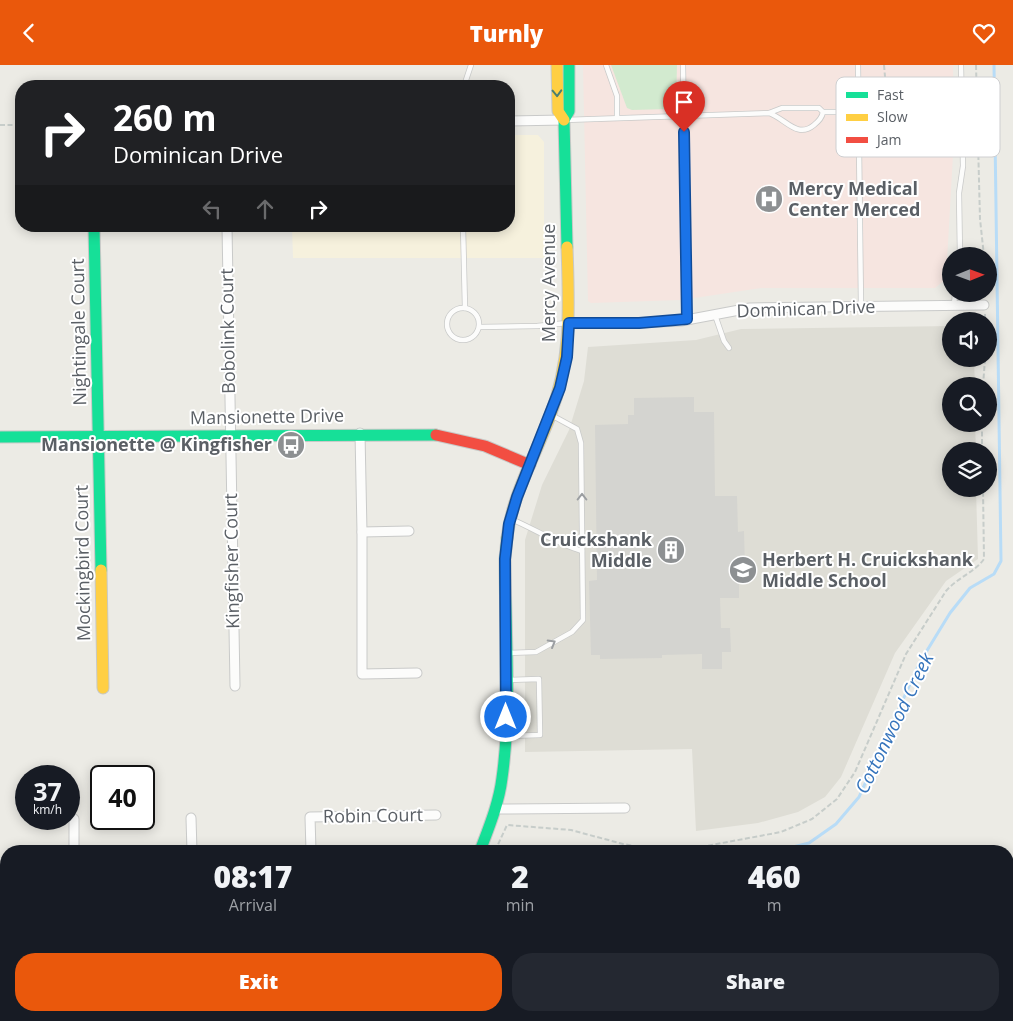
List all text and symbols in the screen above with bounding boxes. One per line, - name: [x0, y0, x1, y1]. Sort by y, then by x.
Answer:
- text: Turnly: [470, 18, 543, 48]
- icon: back: [15, 19, 43, 47]
- icon: heart: [970, 19, 998, 47]
- legend: [836, 77, 1000, 157]
- pin: [663, 81, 705, 132]
- text: Fast: [877, 85, 904, 104]
- icon: arrive: [670, 88, 698, 116]
- one-way arrow: [552, 90, 563, 98]
- text: 260 m: [113, 94, 217, 141]
- icon: right: [30, 100, 95, 165]
- text: Slow: [877, 107, 908, 126]
- text: Jam: [875, 130, 902, 149]
- text: Dominican Drive: [113, 139, 283, 169]
- place label: Mercy Medical Center Merced: [788, 176, 920, 221]
- hospital icon: Mercy Medical Center Merced: [754, 184, 784, 214]
- icon: left: [198, 195, 226, 223]
- icon: ahead: [251, 195, 279, 223]
- icon: right: [304, 195, 332, 223]
- street label: Mercy Avenue: [536, 224, 560, 342]
- north arrow: [942, 247, 998, 303]
- map controls: [942, 247, 997, 497]
- street label: Nightingale Court: [65, 258, 91, 406]
- street label: Bobolink Court: [214, 268, 240, 394]
- street label: Dominican Drive: [736, 294, 876, 322]
- button: sound: [942, 312, 997, 367]
- button: search: [942, 377, 997, 432]
- street label: Mansionette Drive: [190, 403, 344, 429]
- bus stop icon: Mansionette @ Kingfisher: [276, 430, 306, 460]
- place label: Mansionette @ Kingfisher: [41, 432, 272, 456]
- button: layers: [942, 442, 997, 497]
- street label: Mockingbird Court: [69, 485, 95, 641]
- one-way arrow: [577, 492, 587, 500]
- street label: Kingfisher Court: [218, 493, 244, 629]
- place label: Cruickshank Middle: [540, 527, 653, 572]
- building icon: Cruickshank Middle: [656, 535, 686, 565]
- place label: Herbert H. Cruickshank Middle School: [762, 547, 974, 592]
- school or university icon: Herbert H. Cruickshank Middle School: [728, 555, 758, 585]
- one-way arrow: [546, 639, 555, 649]
- water label: Cottonwood Creek: [849, 648, 940, 798]
- position arrow: [479, 690, 531, 742]
- speed limit sign: 40: [90, 765, 155, 830]
- text: 37: [33, 774, 62, 808]
- text: km/h: [33, 801, 62, 818]
- street label: Robin Court: [323, 802, 423, 828]
- text: 08:17: [213, 856, 292, 897]
- text: 2: [511, 856, 529, 897]
- text: 460: [748, 856, 801, 897]
- text: Arrival: [229, 894, 277, 916]
- text: min: [506, 894, 534, 916]
- text: m: [767, 894, 782, 916]
- button: Exit: [15, 953, 502, 1011]
- button: Share: [512, 953, 999, 1011]

